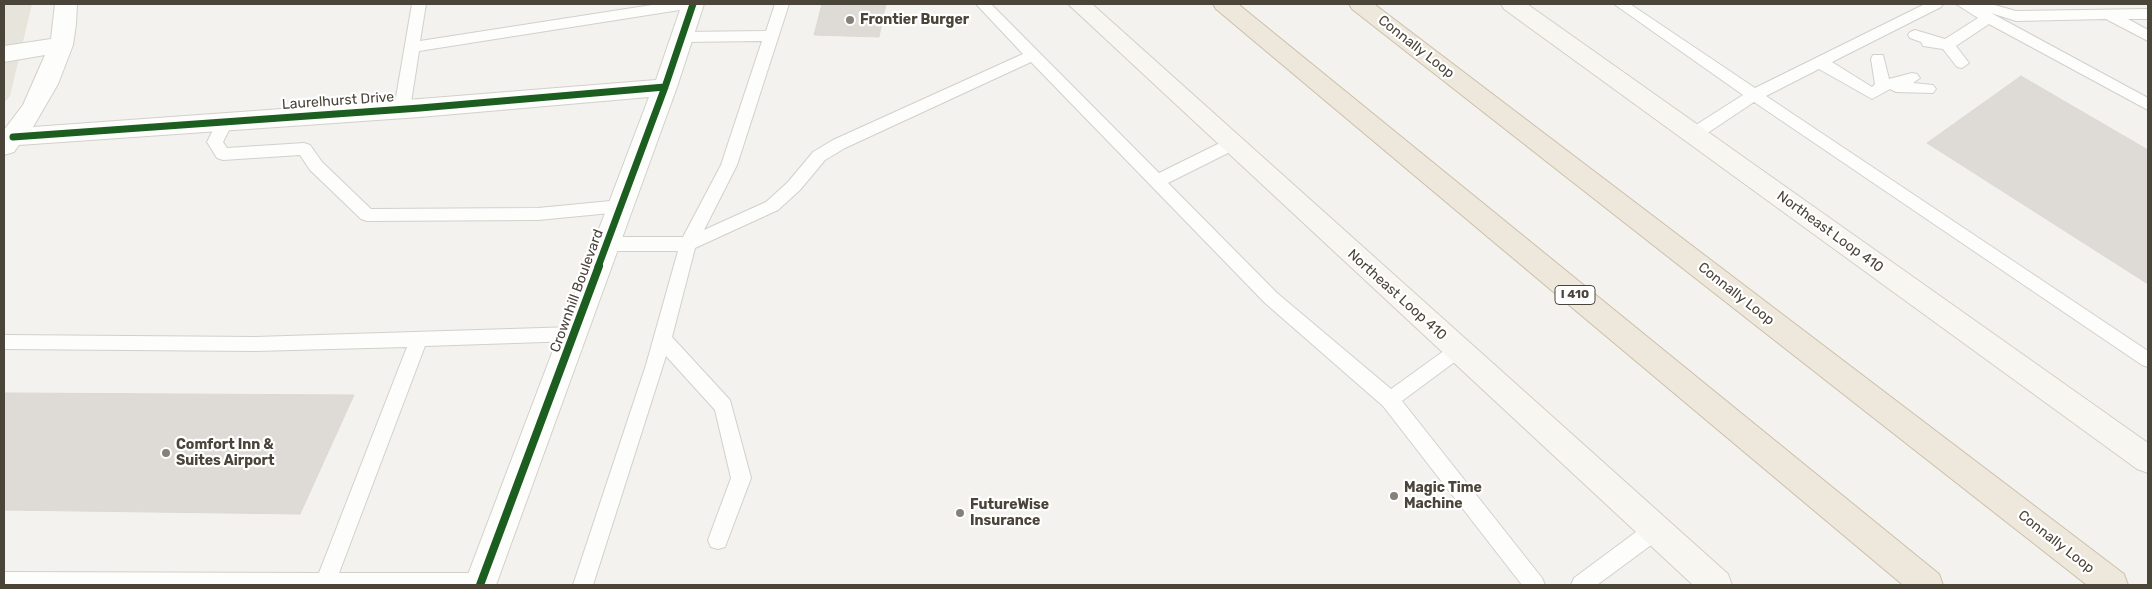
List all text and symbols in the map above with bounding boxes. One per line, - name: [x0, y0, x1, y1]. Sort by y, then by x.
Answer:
- place label: Frontier Burger: [860, 12, 969, 28]
- street label: Connally Loop: [1375, 12, 1457, 82]
- marker: Frontier Burger: [844, 14, 856, 26]
- street label: Laurelhurst Drive: [281, 89, 395, 113]
- street label: Northeast Loop 410: [1773, 188, 1887, 276]
- street label: Crownhill Boulevard: [547, 227, 607, 355]
- street label: Northeast Loop 410: [1344, 246, 1450, 344]
- street label: Connally Loop: [1695, 259, 1777, 329]
- road number: I 410: [1555, 286, 1595, 304]
- place label: Comfort Inn & Suites Airport: [176, 437, 275, 470]
- marker: Comfort Inn & Suites Airport: [160, 447, 172, 459]
- place label: Magic Time Machine: [1404, 480, 1482, 512]
- marker: Magic Time Machine: [1388, 490, 1400, 502]
- place label: FutureWise Insurance: [970, 497, 1049, 530]
- marker: FutureWise Insurance: [954, 507, 966, 519]
- street label: Connally Loop: [2015, 507, 2097, 577]

